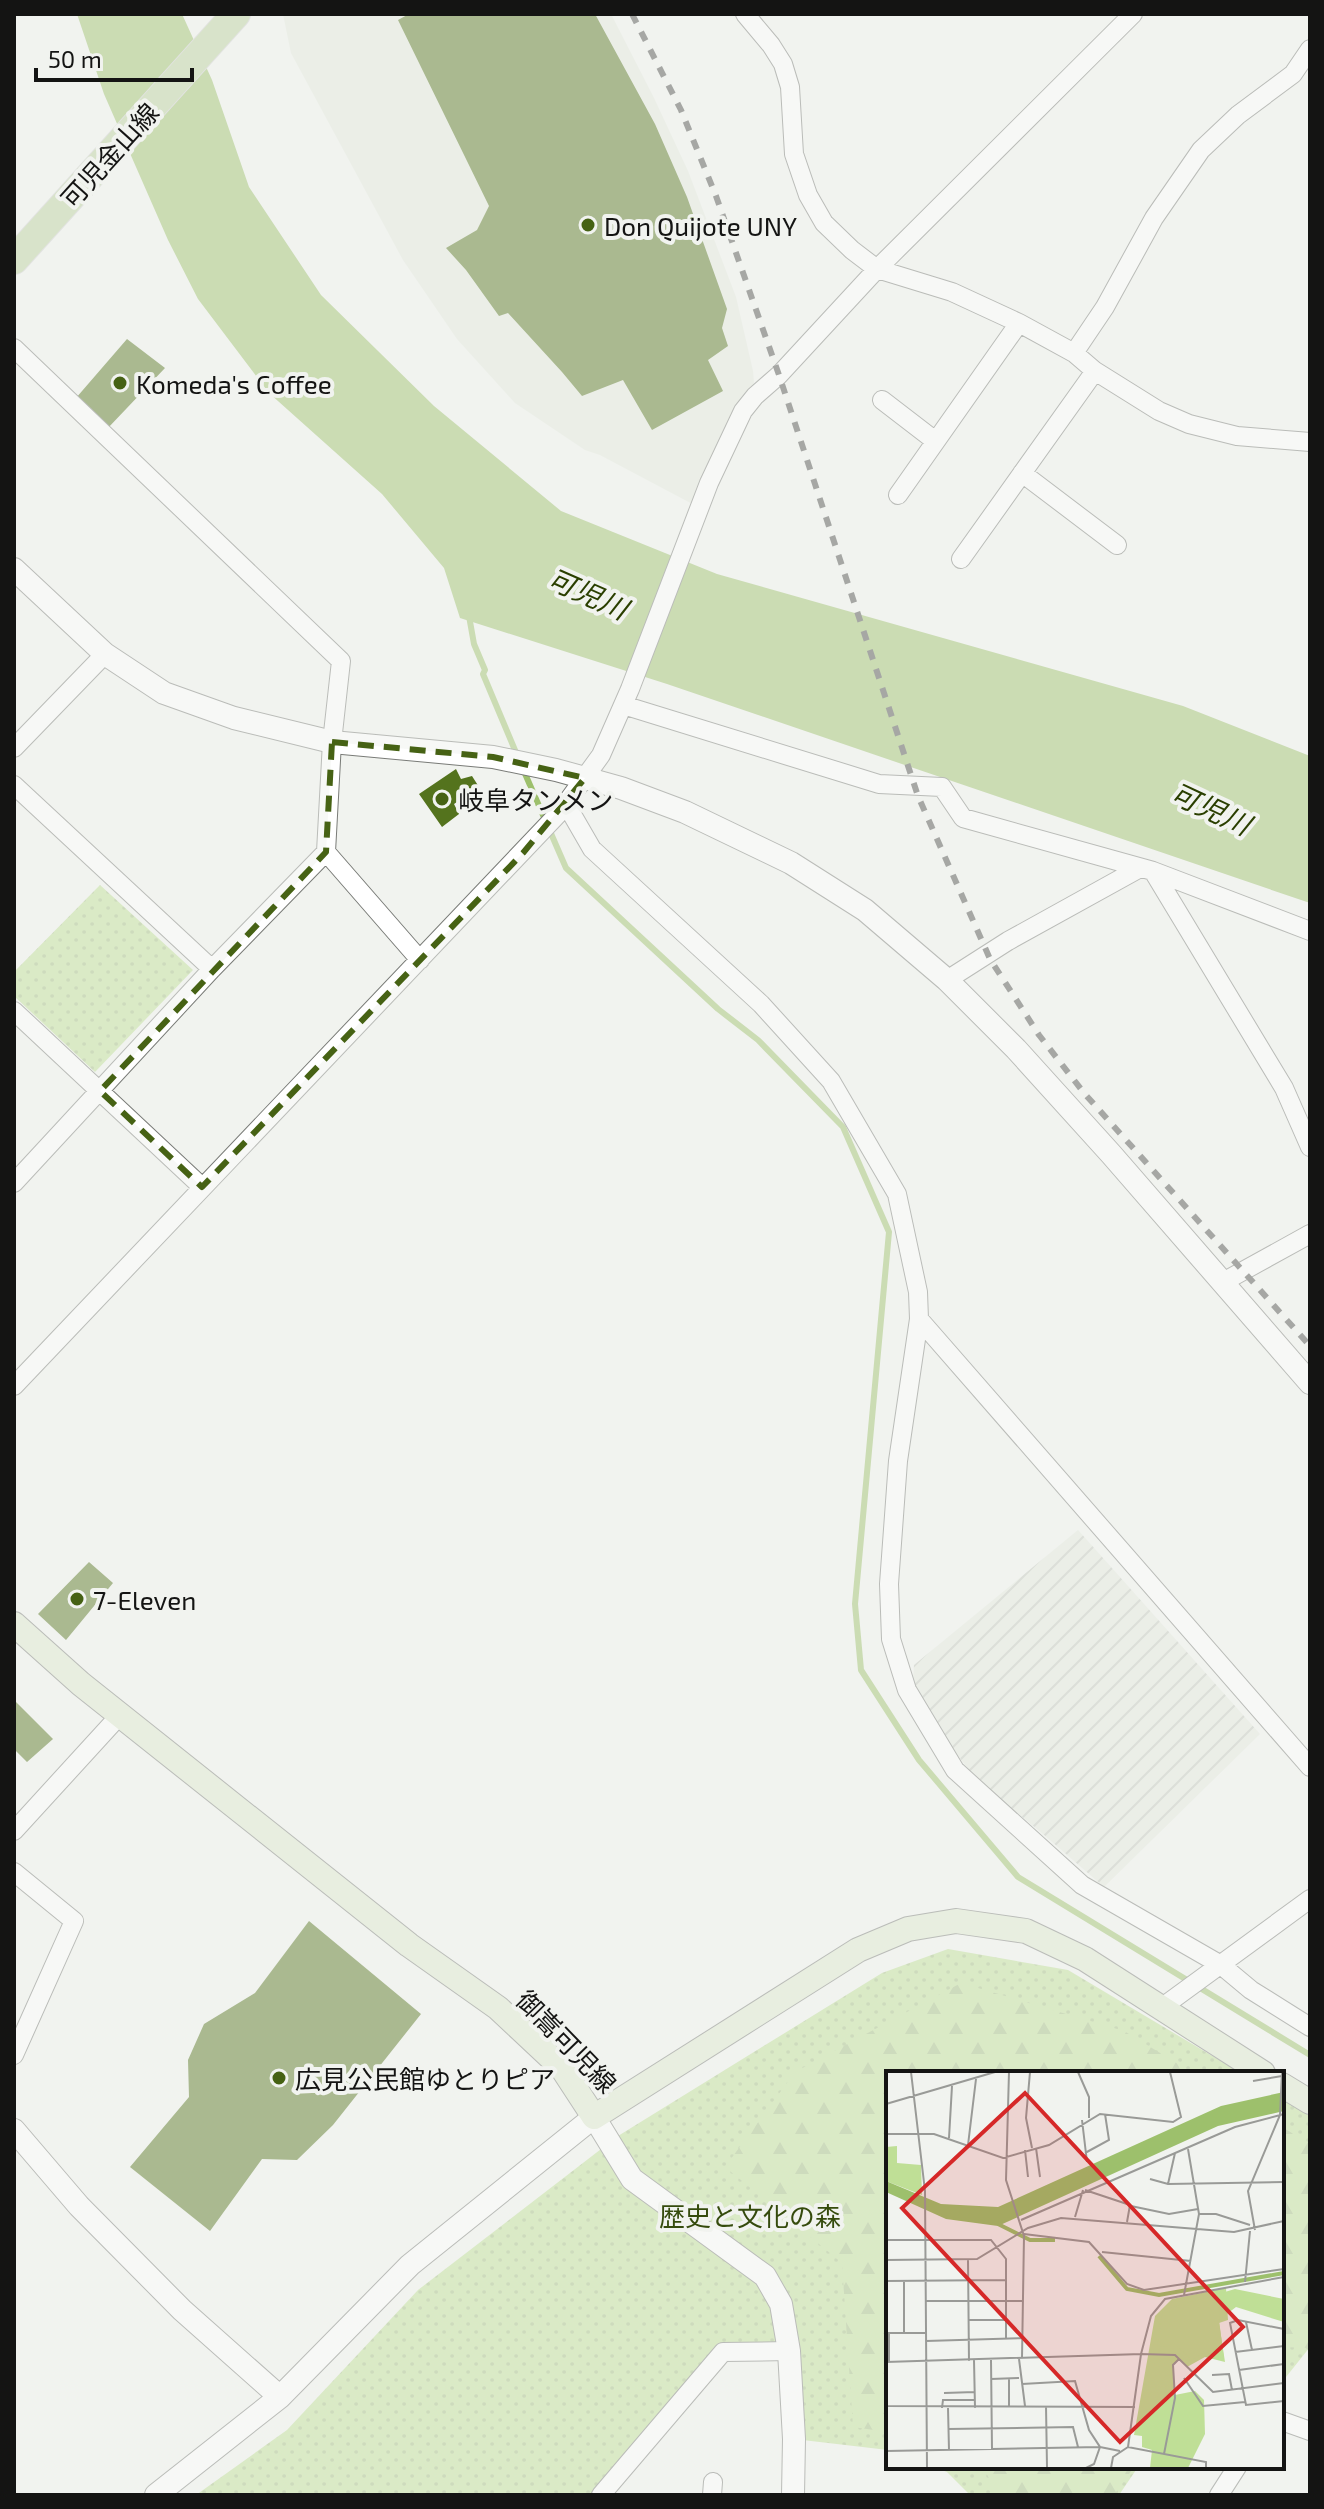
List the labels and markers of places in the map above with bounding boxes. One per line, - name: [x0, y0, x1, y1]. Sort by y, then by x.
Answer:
- place label: Don Quijote UNY: [604, 210, 797, 241]
- marker: Don Quijote UNY: [579, 216, 597, 234]
- place label: Komeda's Coffee: [136, 368, 332, 399]
- marker: Komeda's Coffee: [111, 374, 129, 392]
- place label: 岐阜タンメン: [458, 784, 613, 815]
- marker: 岐阜タンメン: [433, 790, 451, 808]
- place label: 7-Eleven: [93, 1584, 196, 1615]
- marker: 7-Eleven: [68, 1590, 86, 1608]
- place label: 広見公民館ゆとりピア: [295, 2063, 555, 2094]
- marker: 広見公民館ゆとりピア: [270, 2069, 288, 2087]

